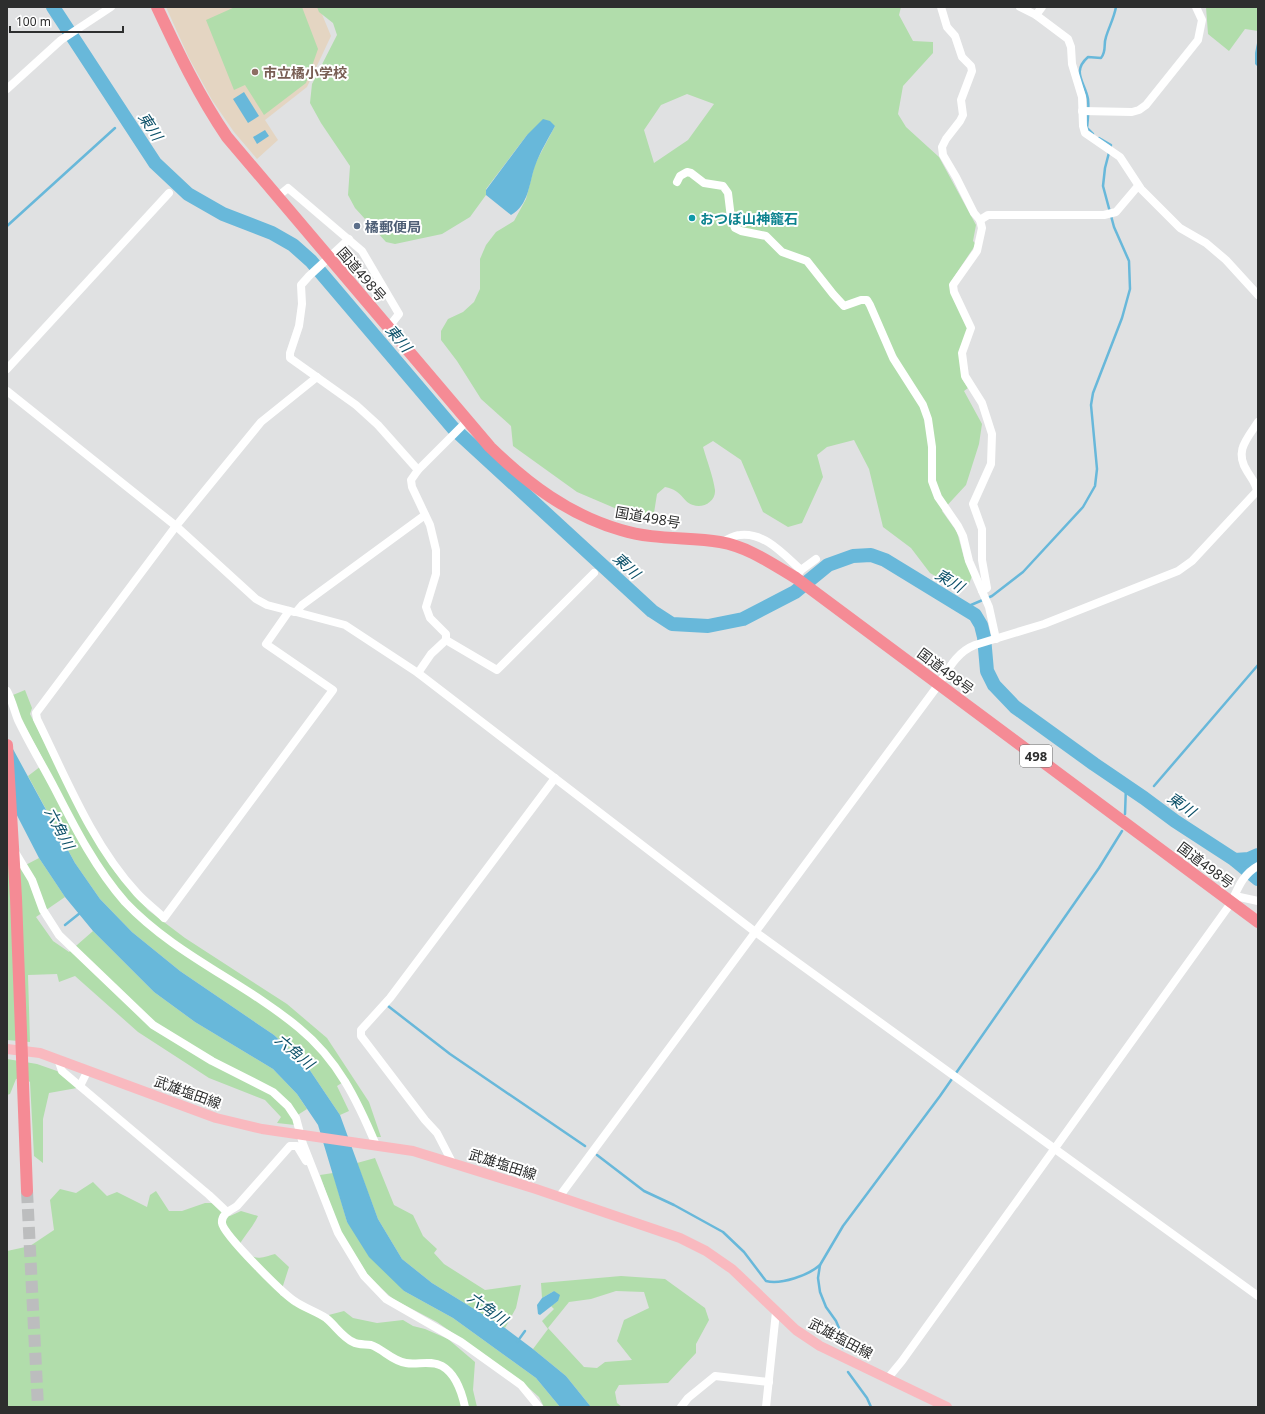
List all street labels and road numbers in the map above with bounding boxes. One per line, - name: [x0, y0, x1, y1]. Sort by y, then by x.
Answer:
- street label: 国道498号: [333, 243, 391, 305]
- street label: 国道498号: [614, 502, 682, 532]
- street label: 国道498号: [914, 644, 978, 698]
- road number: 498: [1020, 745, 1052, 767]
- street label: 国道498号: [1174, 838, 1238, 892]
- street label: 武雄塩田線: [152, 1071, 224, 1113]
- street label: 武雄塩田線: [467, 1144, 539, 1184]
- street label: 武雄塩田線: [806, 1313, 876, 1363]

